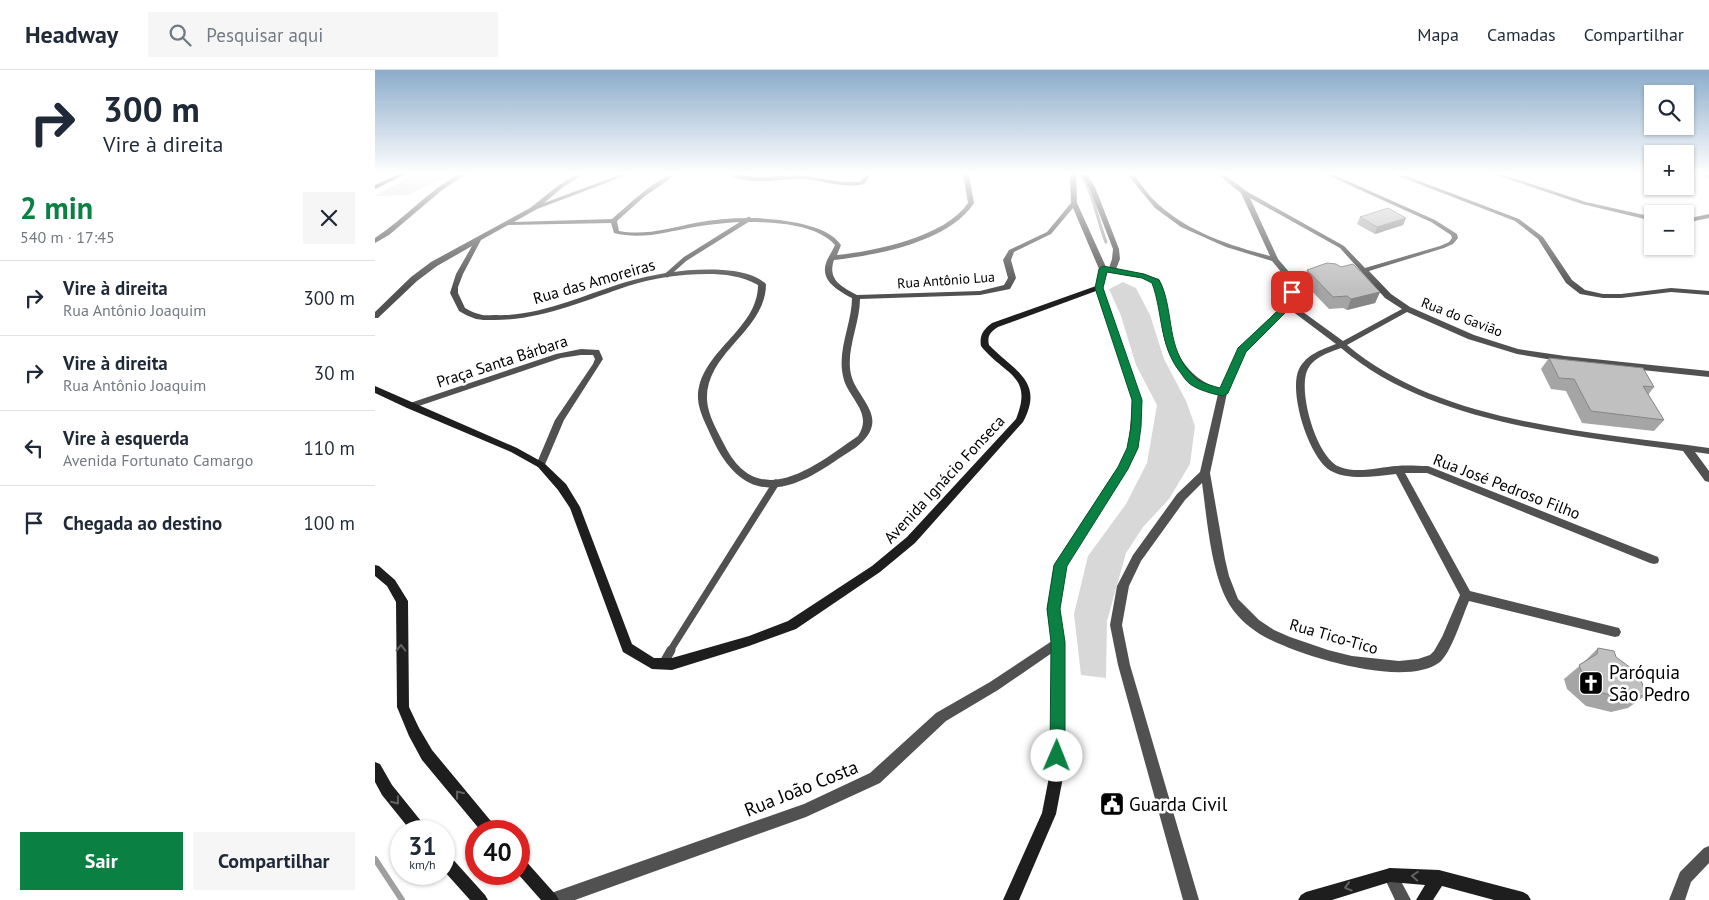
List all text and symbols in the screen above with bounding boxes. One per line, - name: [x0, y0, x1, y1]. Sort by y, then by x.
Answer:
- search box: [148, 12, 498, 57]
- text: Headway: [25, 19, 118, 50]
- icon: search: [166, 21, 194, 49]
- text: Pesquisar aqui: [206, 23, 323, 47]
- text: Mapa: [1417, 23, 1459, 46]
- text: Camadas: [1487, 23, 1556, 46]
- text: Compartilhar: [1584, 23, 1684, 46]
- map controls: [1644, 85, 1694, 255]
- button: search: [1644, 85, 1694, 135]
- text: 300 m: [103, 86, 200, 132]
- icon: right: [20, 90, 85, 155]
- text: Vire à direita: [103, 130, 223, 158]
- button: +: [1644, 145, 1694, 195]
- text: 2 min: [20, 188, 93, 227]
- button: close: [303, 192, 355, 244]
- button: −: [1644, 205, 1694, 255]
- text: 540 m · 17:45: [20, 227, 115, 247]
- street label: Rua das Amoreiras: [531, 254, 658, 308]
- street label: Rua Antônio Lua: [896, 268, 996, 292]
- pin: [1271, 271, 1313, 313]
- text: Vire à direita: [63, 276, 168, 300]
- icon: arrive: [1278, 278, 1306, 306]
- icon: right: [20, 284, 48, 312]
- text: 300 m: [303, 286, 355, 310]
- street label: Rua do Gavião: [1419, 293, 1505, 341]
- text: Rua Antônio Joaquim: [63, 300, 206, 320]
- street label: Praça Santa Bárbara: [434, 330, 570, 392]
- text: Vire à direita: [63, 351, 168, 375]
- icon: right: [20, 359, 48, 387]
- text: 30 m: [314, 361, 355, 385]
- text: Rua Antônio Joaquim: [63, 375, 206, 395]
- street label: Avenida Ignácio Fonseca: [879, 411, 1009, 547]
- text: Vire à esquerda: [63, 426, 189, 450]
- icon: left: [20, 434, 48, 462]
- text: 110 m: [303, 436, 355, 460]
- street label: Rua José Pedroso Filho: [1431, 449, 1583, 523]
- text: Avenida Fortunato Camargo: [63, 450, 253, 470]
- icon: arrive: [20, 509, 48, 537]
- text: Chegada ao destino: [63, 511, 222, 535]
- text: 100 m: [303, 511, 355, 535]
- street label: Rua Tico-Tico: [1287, 614, 1381, 658]
- one-way arrow: [396, 644, 406, 652]
- place label: Paróquia São Pedro: [1609, 660, 1690, 706]
- church icon: Paróquia São Pedro: [1578, 670, 1604, 696]
- position arrow: [1030, 729, 1082, 781]
- street label: Rua João Costa: [741, 754, 861, 822]
- one-way arrow: [456, 791, 464, 800]
- public building icon: Guarda Civil: [1099, 791, 1125, 817]
- place label: Guarda Civil: [1129, 792, 1228, 816]
- one-way arrow: [391, 795, 399, 804]
- speed limit sign: 40: [465, 820, 530, 885]
- text: 31: [408, 830, 437, 862]
- button: Sair: [20, 832, 183, 890]
- button: Compartilhar: [193, 832, 355, 890]
- text: km/h: [409, 857, 436, 872]
- one-way arrow: [1410, 871, 1418, 882]
- one-way arrow: [1344, 882, 1352, 892]

